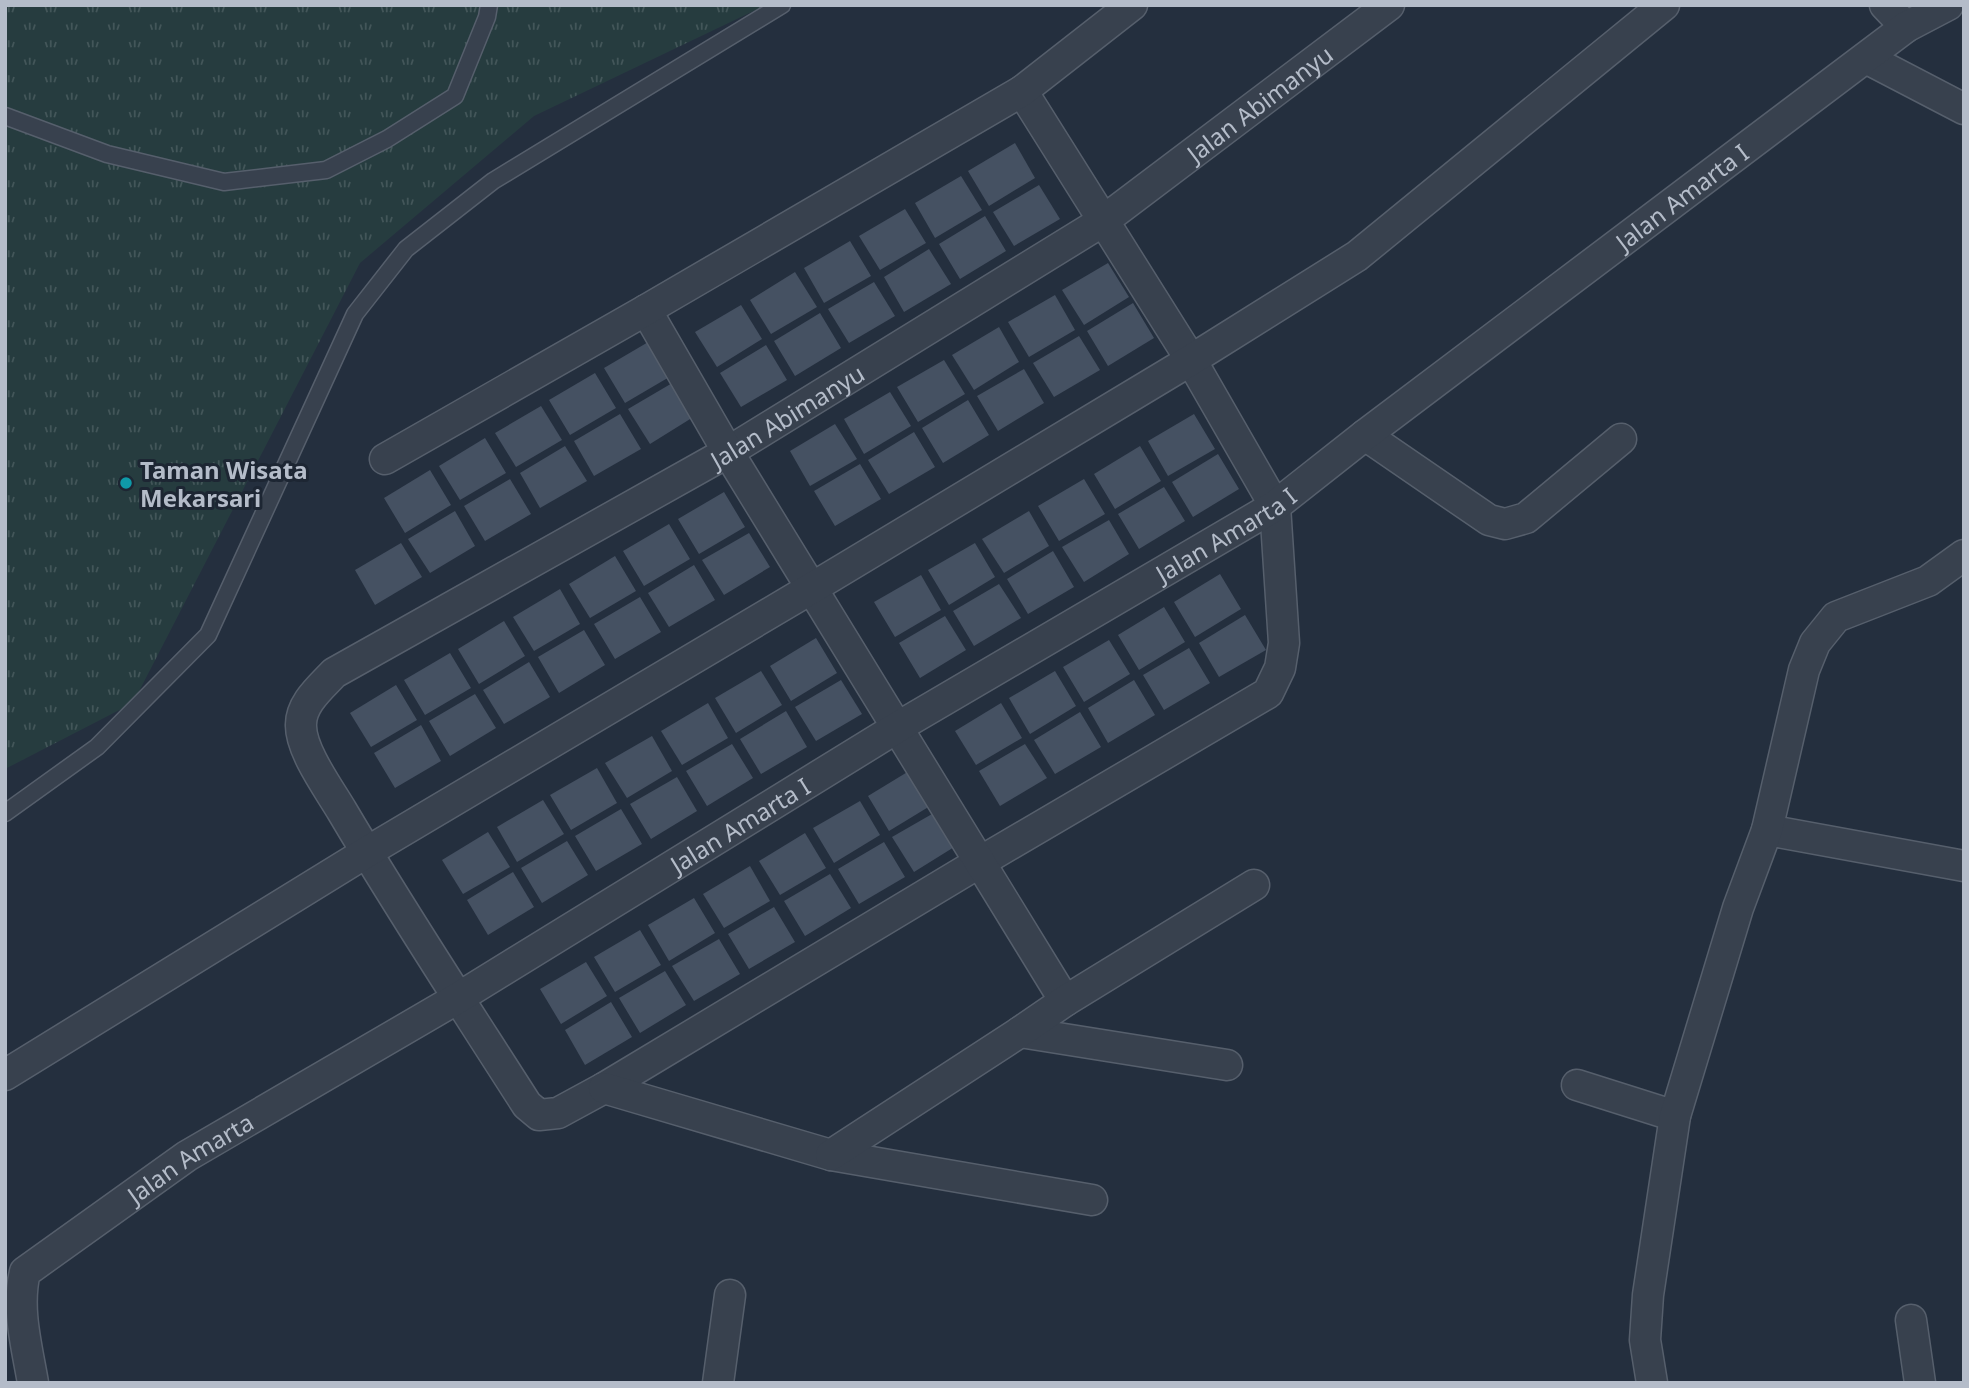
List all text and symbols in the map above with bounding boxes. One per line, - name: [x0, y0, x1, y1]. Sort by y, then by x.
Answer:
- street label: Jalan Abimanyu: [1178, 37, 1339, 170]
- street label: Jalan Amarta I: [1607, 135, 1755, 258]
- street label: Jalan Abimanyu: [702, 356, 870, 476]
- place label: Taman Wisata Mekarsari: [140, 453, 308, 514]
- marker: Taman Wisata Mekarsari: [118, 475, 134, 491]
- street label: Jalan Amarta I: [1147, 479, 1303, 590]
- street label: Jalan Amarta I: [662, 769, 816, 881]
- street label: Jalan Amarta: [118, 1105, 259, 1212]

